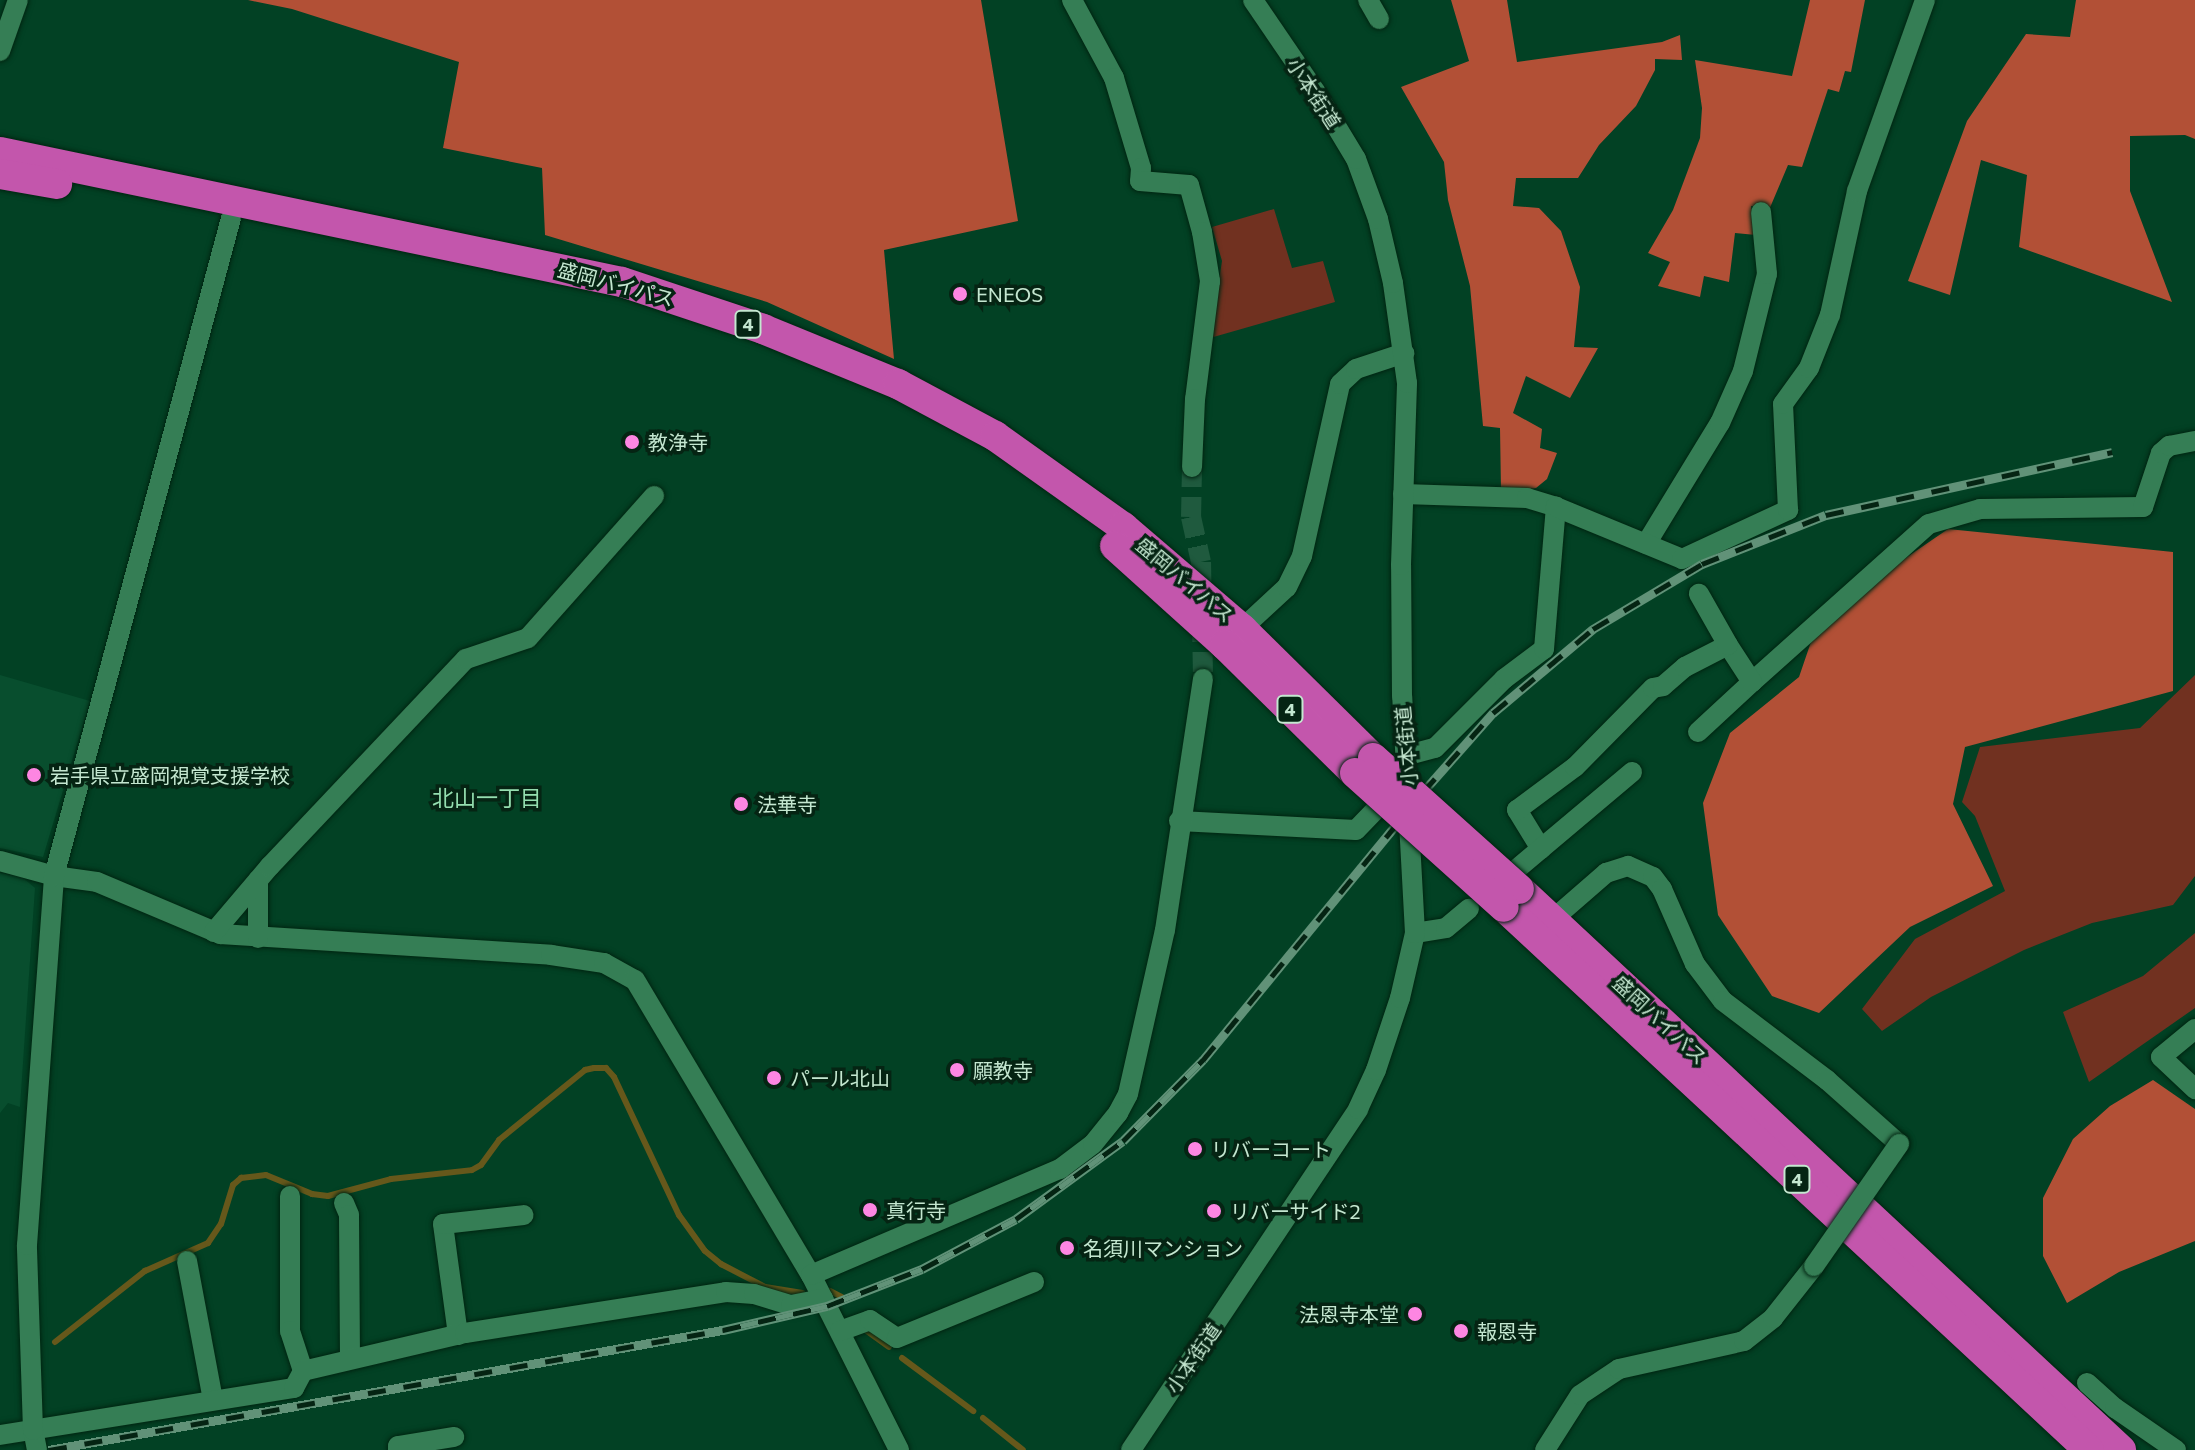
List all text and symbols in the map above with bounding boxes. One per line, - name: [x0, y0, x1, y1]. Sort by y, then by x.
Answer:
- street label: 小本街道: [1282, 53, 1346, 133]
- street label: 盛岡バイパス: [555, 257, 677, 311]
- place label: ENEOS: [976, 282, 1043, 306]
- marker: ENEOS: [951, 285, 969, 303]
- road number: 4: [734, 310, 762, 338]
- place label: 教浄寺: [648, 430, 708, 454]
- marker: 教浄寺: [623, 433, 641, 451]
- street label: 盛岡バイパス: [1131, 532, 1239, 628]
- road number: 4: [1276, 695, 1304, 723]
- street label: 小本街道: [1391, 705, 1421, 787]
- place label: 岩手県立盛岡視覚支援学校: [50, 763, 290, 787]
- marker: 岩手県立盛岡視覚支援学校: [25, 766, 43, 784]
- district label: 北山一丁目: [432, 785, 542, 811]
- place label: 法華寺: [757, 792, 817, 816]
- marker: 法華寺: [732, 795, 750, 813]
- street label: 盛岡バイパス: [1608, 970, 1712, 1070]
- place label: 願教寺: [973, 1058, 1033, 1082]
- marker: 願教寺: [948, 1061, 966, 1079]
- place label: パール北山: [790, 1066, 890, 1090]
- marker: パール北山: [765, 1069, 783, 1087]
- place label: リバーコート: [1211, 1137, 1331, 1161]
- marker: リバーコート: [1186, 1140, 1204, 1158]
- road number: 4: [1783, 1165, 1811, 1193]
- place label: 真行寺: [886, 1198, 946, 1222]
- place label: リバーサイド2: [1230, 1199, 1361, 1223]
- marker: 真行寺: [861, 1201, 879, 1219]
- marker: リバーサイド2: [1205, 1202, 1223, 1220]
- place label: 名須川マンション: [1083, 1236, 1243, 1260]
- marker: 名須川マンション: [1058, 1239, 1076, 1257]
- place label: 法恩寺本堂: [1299, 1302, 1399, 1326]
- marker: 法恩寺本堂: [1406, 1305, 1424, 1323]
- street label: 小本街道: [1160, 1318, 1226, 1398]
- place label: 報恩寺: [1477, 1319, 1537, 1343]
- marker: 報恩寺: [1452, 1322, 1470, 1340]

